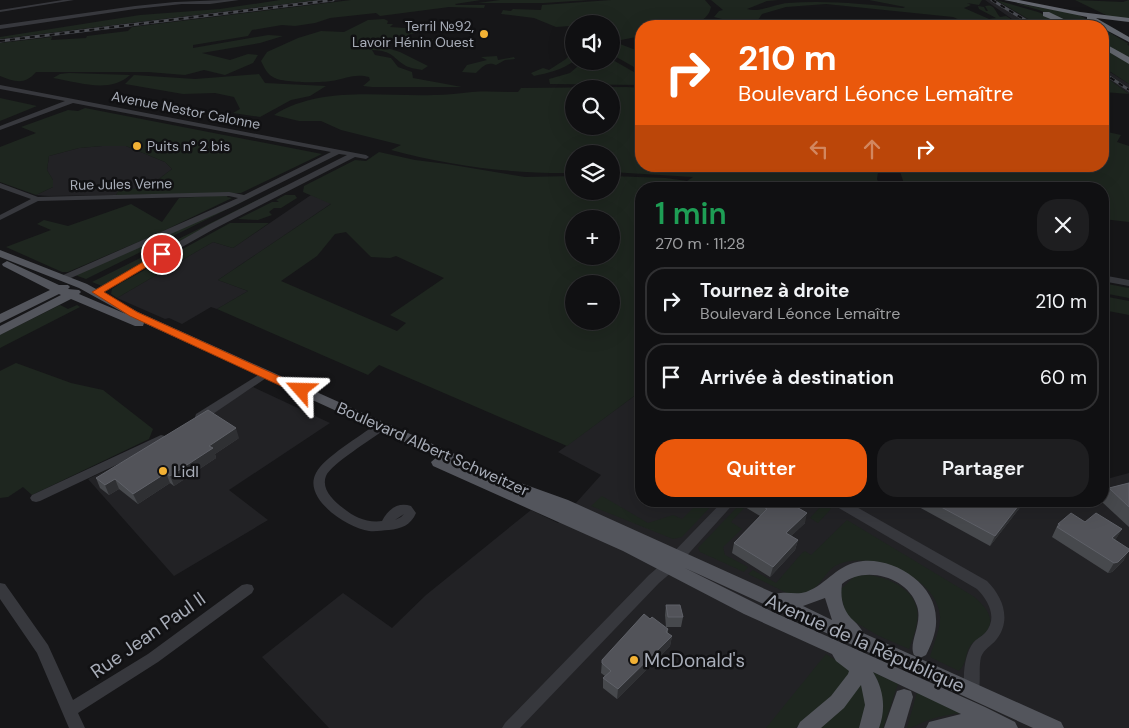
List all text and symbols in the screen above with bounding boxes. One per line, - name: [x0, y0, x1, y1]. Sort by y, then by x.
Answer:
- map controls: [565, 15, 620, 330]
- button: sound: [565, 15, 620, 70]
- place label: Terril №92, Lavoir Hénin Ouest: [352, 17, 474, 51]
- marker: Terril №92, Lavoir Hénin Ouest: [478, 28, 490, 40]
- text: 210 m: [738, 35, 837, 81]
- icon: right: [655, 40, 720, 105]
- text: Boulevard Léonce Lemaître: [738, 79, 1013, 108]
- button: search: [565, 80, 620, 135]
- street label: Avenue Nestor Calonne: [110, 87, 262, 133]
- icon: left: [805, 135, 833, 163]
- icon: ahead: [858, 135, 886, 163]
- icon: right: [911, 135, 939, 163]
- place label: Puits n° 2 bis: [147, 137, 230, 155]
- marker: Puits n° 2 bis: [131, 140, 143, 152]
- button: layers: [565, 145, 620, 200]
- street label: Rue Jules Verne: [70, 174, 172, 194]
- text: 1 min: [655, 194, 727, 233]
- button: close: [1037, 199, 1089, 251]
- button: +: [565, 210, 620, 265]
- pin: [141, 233, 183, 275]
- text: 270 m · 11:28: [655, 233, 745, 254]
- icon: arrive: [148, 240, 176, 268]
- button: −: [565, 275, 620, 330]
- text: Tournez à droite: [700, 278, 850, 303]
- icon: right: [657, 287, 685, 315]
- text: 210 m: [1035, 289, 1087, 314]
- text: Boulevard Léonce Lemaître: [700, 303, 900, 324]
- position arrow: [274, 363, 326, 415]
- icon: arrive: [657, 363, 685, 391]
- text: Arrivée à destination: [700, 365, 894, 390]
- text: 60 m: [1040, 365, 1087, 390]
- street label: Boulevard Albert Schweitzer: [334, 397, 532, 501]
- button: Quitter: [655, 439, 867, 497]
- button: Partager: [877, 439, 1089, 497]
- place label: Lidl: [173, 461, 199, 482]
- marker: Lidl: [157, 465, 169, 477]
- street label: Rue Jean Paul II: [86, 586, 210, 684]
- street label: Avenue de la République: [761, 588, 969, 698]
- place label: McDonald's: [644, 648, 745, 673]
- marker: McDonald's: [628, 654, 640, 666]

